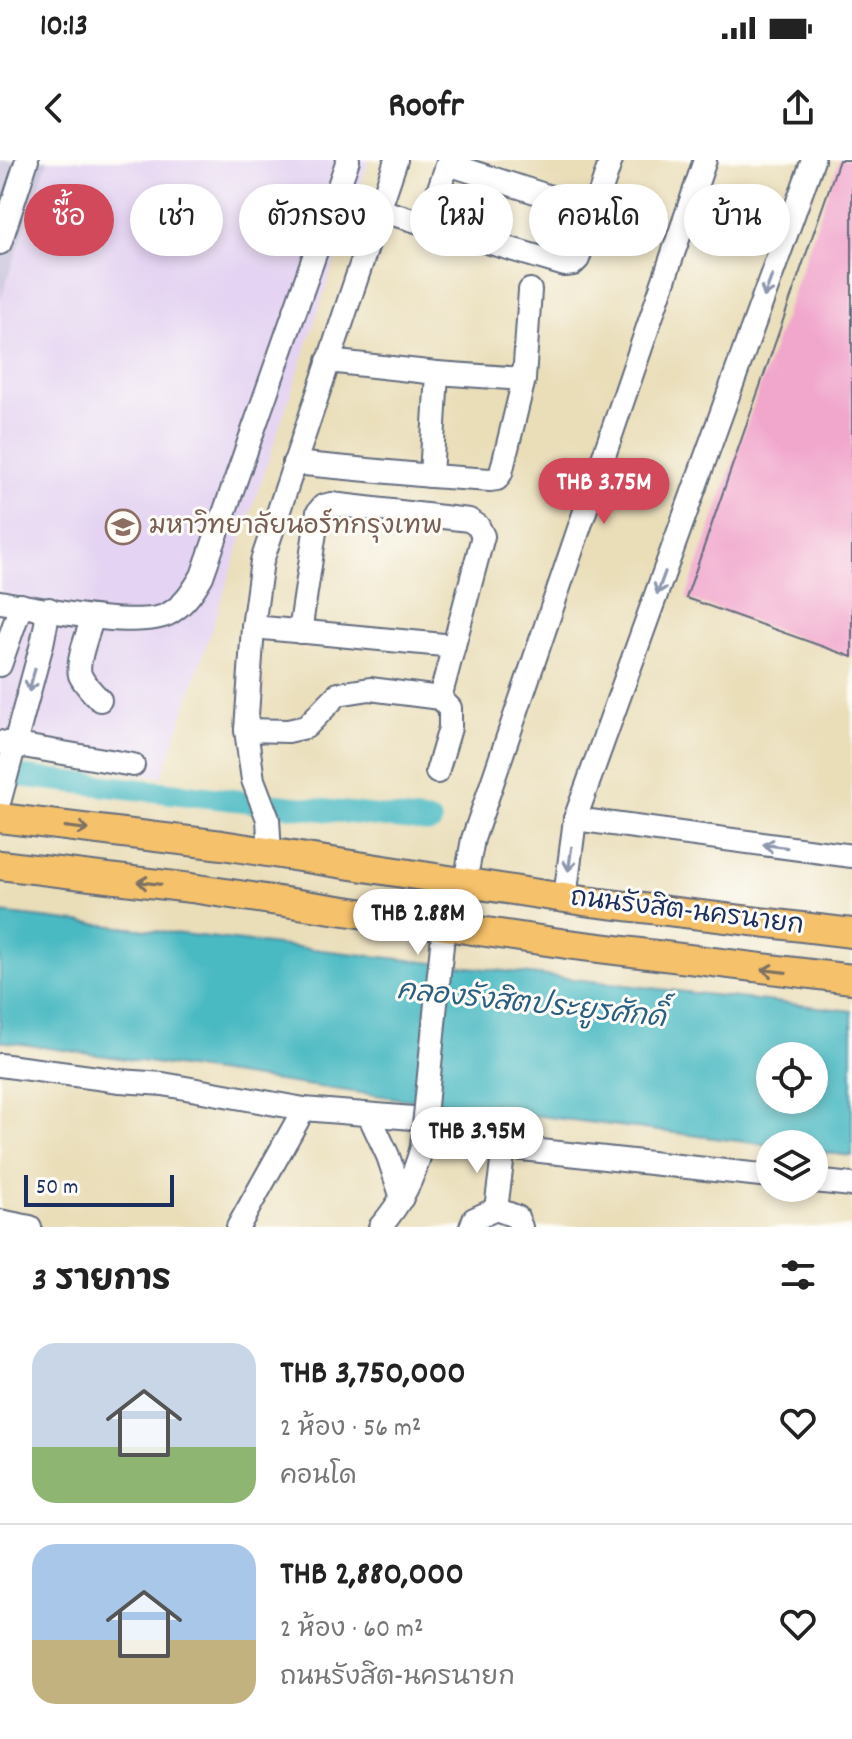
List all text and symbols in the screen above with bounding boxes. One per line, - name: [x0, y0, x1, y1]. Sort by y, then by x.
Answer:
- text: 10:13: [40, 7, 88, 50]
- text: Roofr: [388, 82, 464, 134]
- icon: back: [32, 86, 76, 130]
- icon: share: [776, 86, 820, 130]
- chip: ซื้อ: [24, 184, 114, 256]
- chip: เช่า: [130, 184, 223, 256]
- chip: ตัวกรอง: [239, 184, 394, 256]
- chip: ใหม่: [410, 184, 513, 256]
- chip: คอนโด: [529, 184, 668, 256]
- chip: บ้าน: [684, 184, 790, 256]
- one-way arrow: [760, 273, 774, 298]
- pin: THB 3.75M: [512, 458, 696, 526]
- text: THB 3.75M: [556, 465, 652, 502]
- school or university icon: มหาวิทยาลัยนอร์ทกรุงเทพ: [104, 508, 142, 546]
- place label: มหาวิทยาลัยนอร์ทกรุงเทพ: [149, 508, 443, 546]
- one-way arrow: [652, 570, 667, 595]
- one-way arrow: [24, 666, 39, 692]
- one-way arrow: [64, 820, 90, 835]
- one-way arrow: [763, 838, 788, 853]
- one-way arrow: [562, 846, 577, 871]
- one-way arrow: [137, 875, 162, 890]
- street label: ถนนรังสิต-นครนายก: [568, 880, 806, 946]
- pin: THB 2.88M: [326, 889, 510, 957]
- text: THB 2.88M: [371, 896, 465, 933]
- water label: คลองรังสิตประยูรศักดิ์: [395, 963, 676, 1042]
- one-way arrow: [762, 963, 788, 978]
- map controls: [756, 1042, 828, 1202]
- button: locate: [756, 1042, 828, 1114]
- pin: THB 3.95M: [385, 1107, 569, 1175]
- text: THB 3.95M: [428, 1114, 526, 1151]
- button: layers: [756, 1130, 828, 1202]
- scale bar: [24, 1171, 174, 1207]
- text: 50 m: [36, 1173, 78, 1204]
- icon: filters: [776, 1253, 820, 1297]
- text: 3 รายการ: [32, 1258, 171, 1307]
- text: THB 3,750,000: [280, 1351, 466, 1400]
- icon: home: [96, 1375, 192, 1471]
- icon: heart: [776, 1401, 820, 1445]
- text: 2 ห้อง · 56 m²: [280, 1411, 421, 1448]
- text: คอนโด: [280, 1459, 357, 1496]
- text: THB 2,880,000: [280, 1552, 464, 1601]
- icon: home: [96, 1576, 192, 1672]
- icon: heart: [776, 1602, 820, 1646]
- text: 2 ห้อง · 60 m²: [280, 1612, 423, 1649]
- text: ถนนรังสิต-นครนายก: [280, 1660, 515, 1697]

